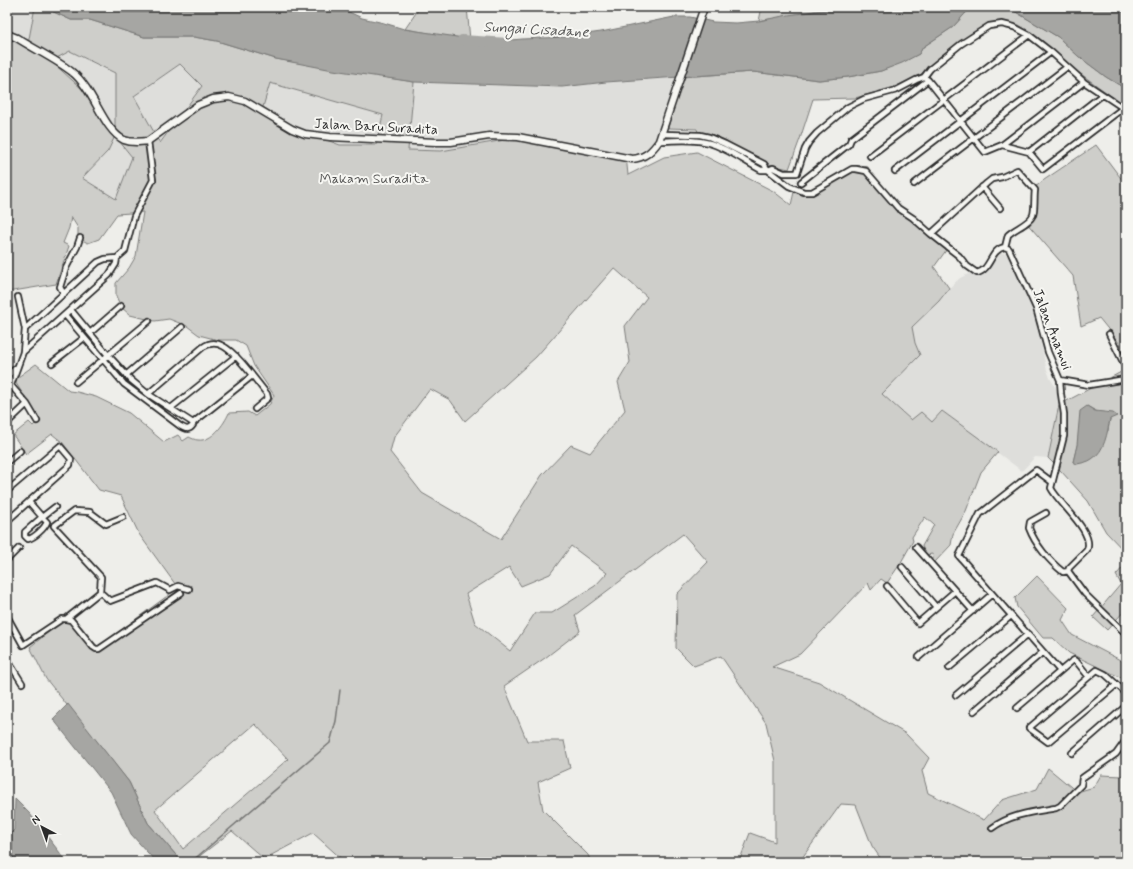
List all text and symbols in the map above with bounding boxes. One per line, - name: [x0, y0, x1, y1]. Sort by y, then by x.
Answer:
- water label: Sungai Cisadane: [483, 17, 590, 44]
- street label: Jalan Baru Suradita: [314, 115, 438, 139]
- park label: Makam Suradita: [320, 170, 429, 188]
- street label: Jalan Anamui: [1028, 286, 1076, 372]
- north arrow: [22, 807, 62, 847]
- text: N: [29, 813, 43, 828]

